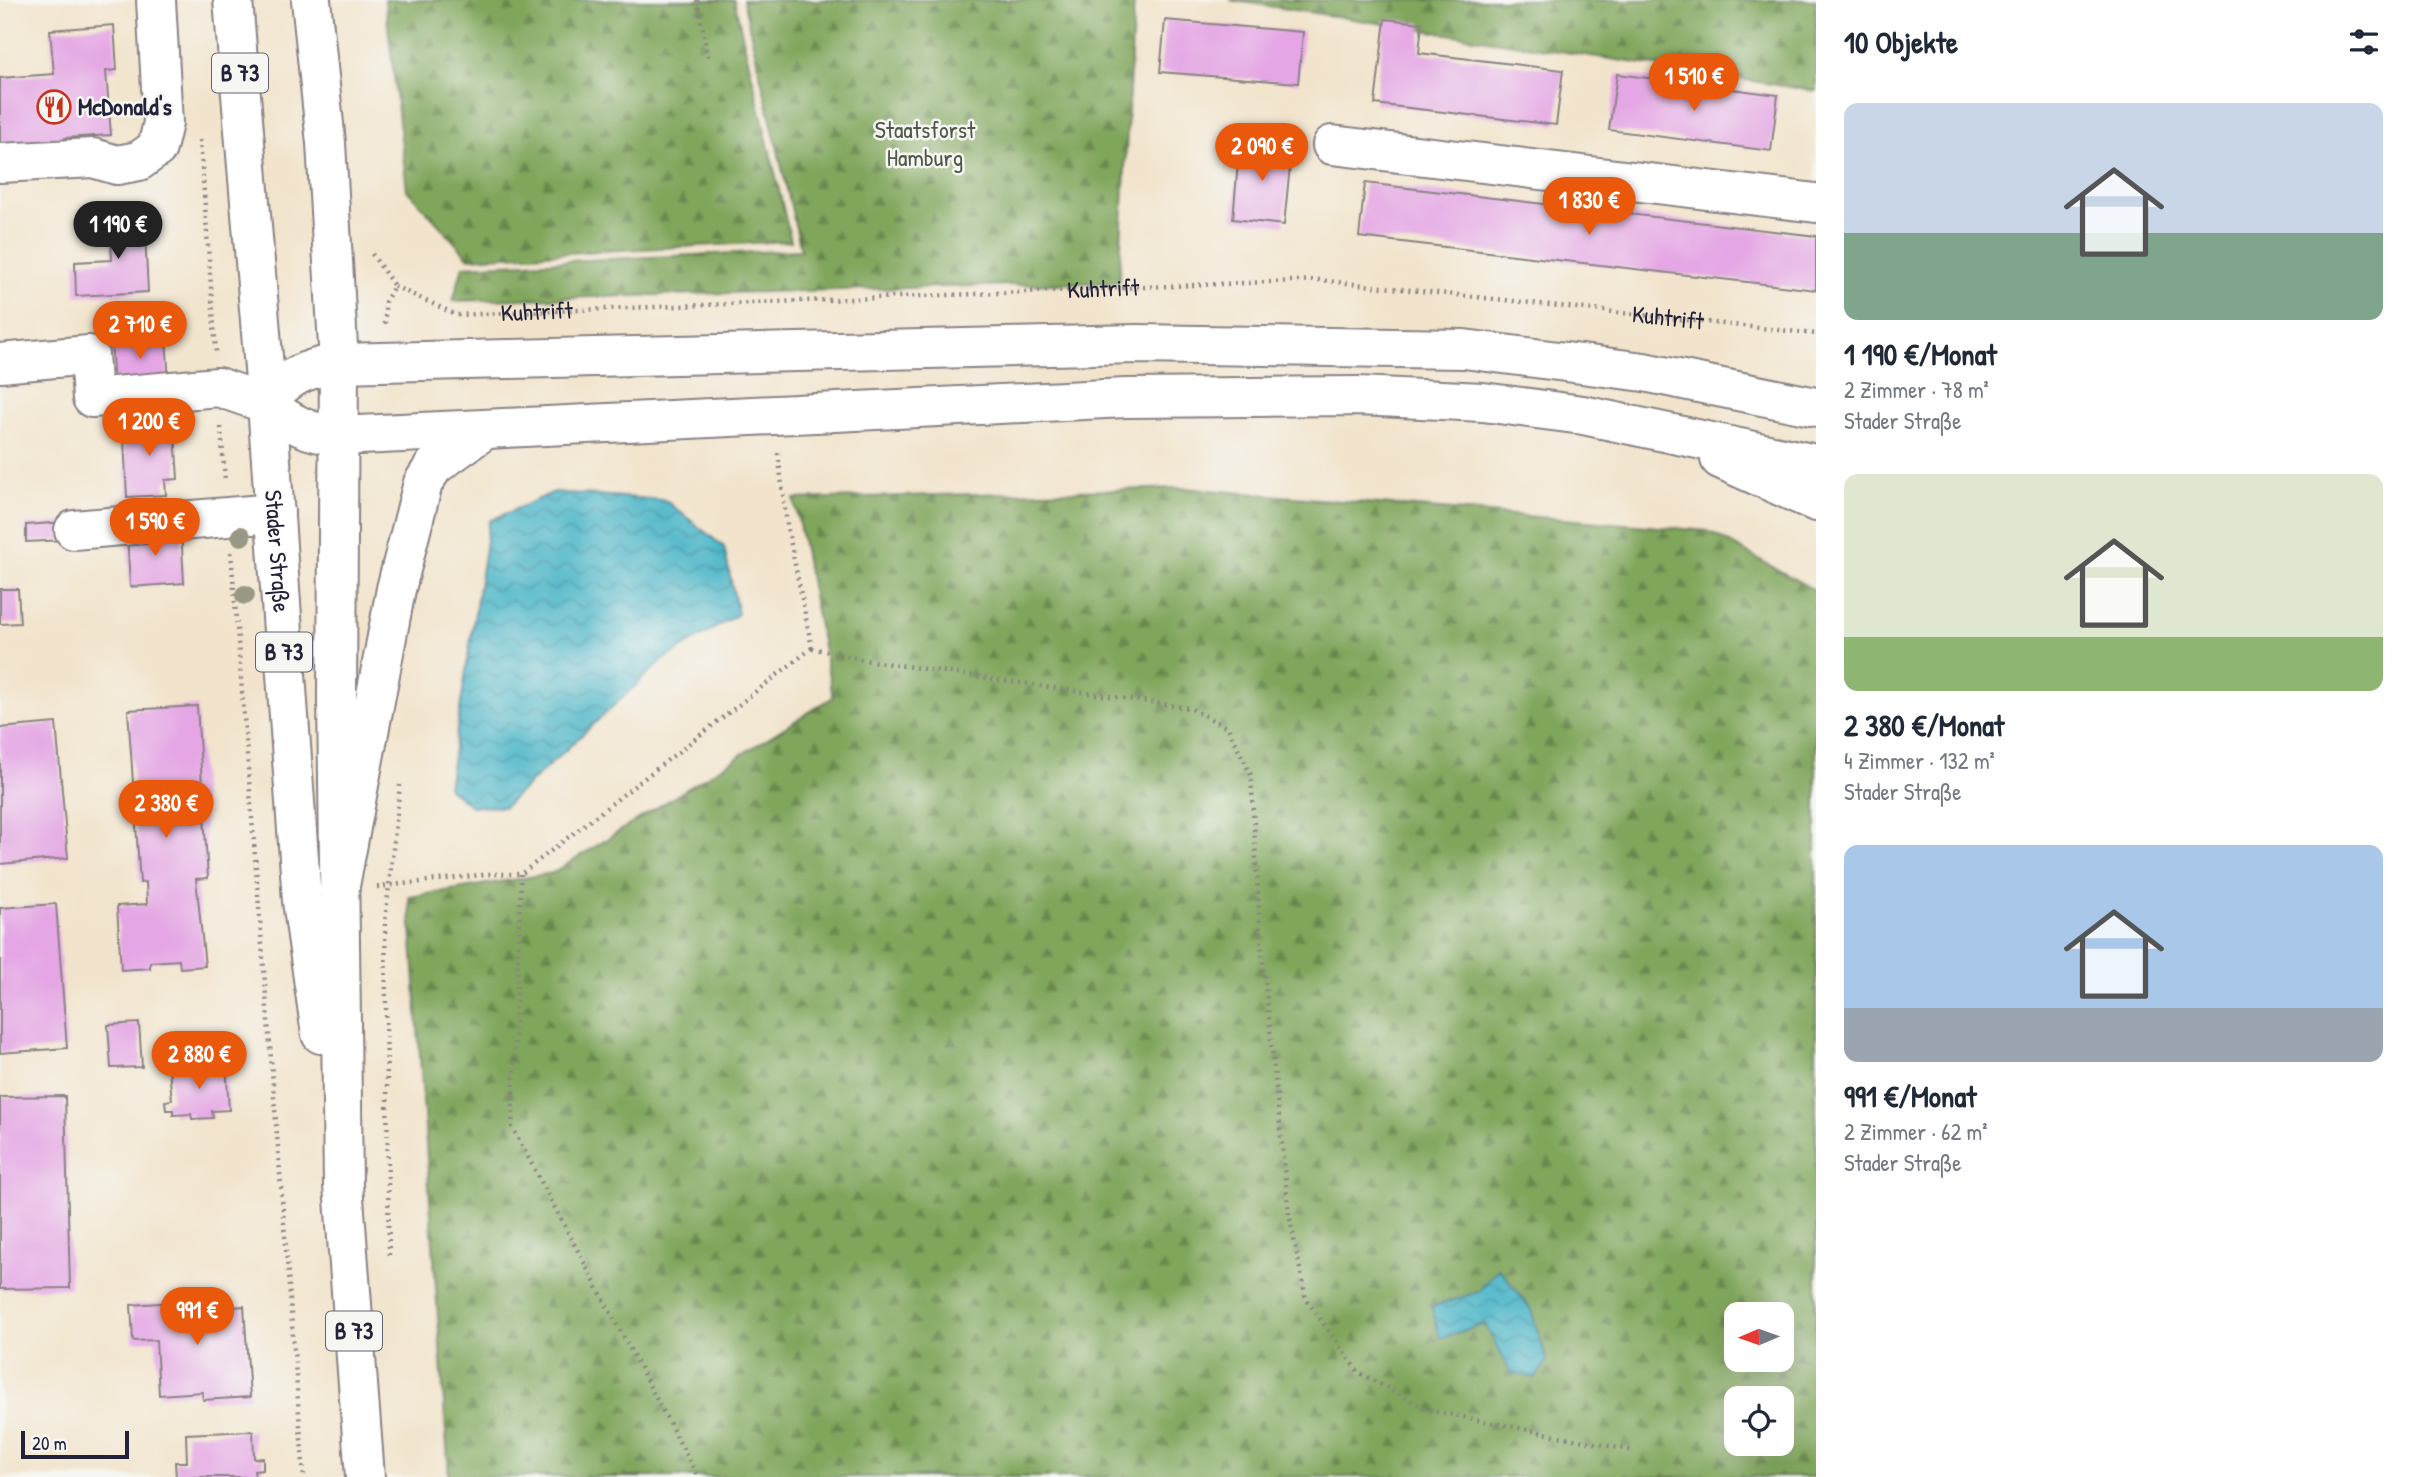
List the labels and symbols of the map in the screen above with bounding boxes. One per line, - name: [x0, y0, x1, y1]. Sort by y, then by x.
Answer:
- road number: B 73: [212, 54, 268, 92]
- pin: 1 510 €: [1629, 54, 1759, 113]
- restaurant icon: McDonald's: [35, 88, 73, 126]
- place label: McDonald's: [78, 90, 172, 122]
- park label: Staatsforst Hamburg: [875, 113, 976, 173]
- pin: 2 090 €: [1197, 124, 1327, 183]
- pin: 1 830 €: [1524, 177, 1654, 237]
- pin: 1 190 €: [53, 202, 183, 261]
- street label: Kuhtrift: [1066, 270, 1140, 305]
- street label: Kuhtrift: [500, 293, 574, 328]
- street label: Kuhtrift: [1630, 297, 1706, 337]
- pin: 2 710 €: [75, 302, 205, 361]
- pin: 1 200 €: [84, 398, 214, 458]
- street label: Stader Straße: [258, 489, 299, 614]
- pin: 1 590 €: [90, 498, 220, 558]
- road number: B 73: [256, 632, 312, 672]
- pin: 2 380 €: [101, 780, 231, 840]
- pin: 2 880 €: [134, 1032, 264, 1091]
- pin: 991 €: [148, 1288, 246, 1347]
- north arrow: [1724, 1302, 1794, 1372]
- road number: B 73: [326, 1312, 382, 1350]
- scale bar: [21, 1428, 130, 1460]

